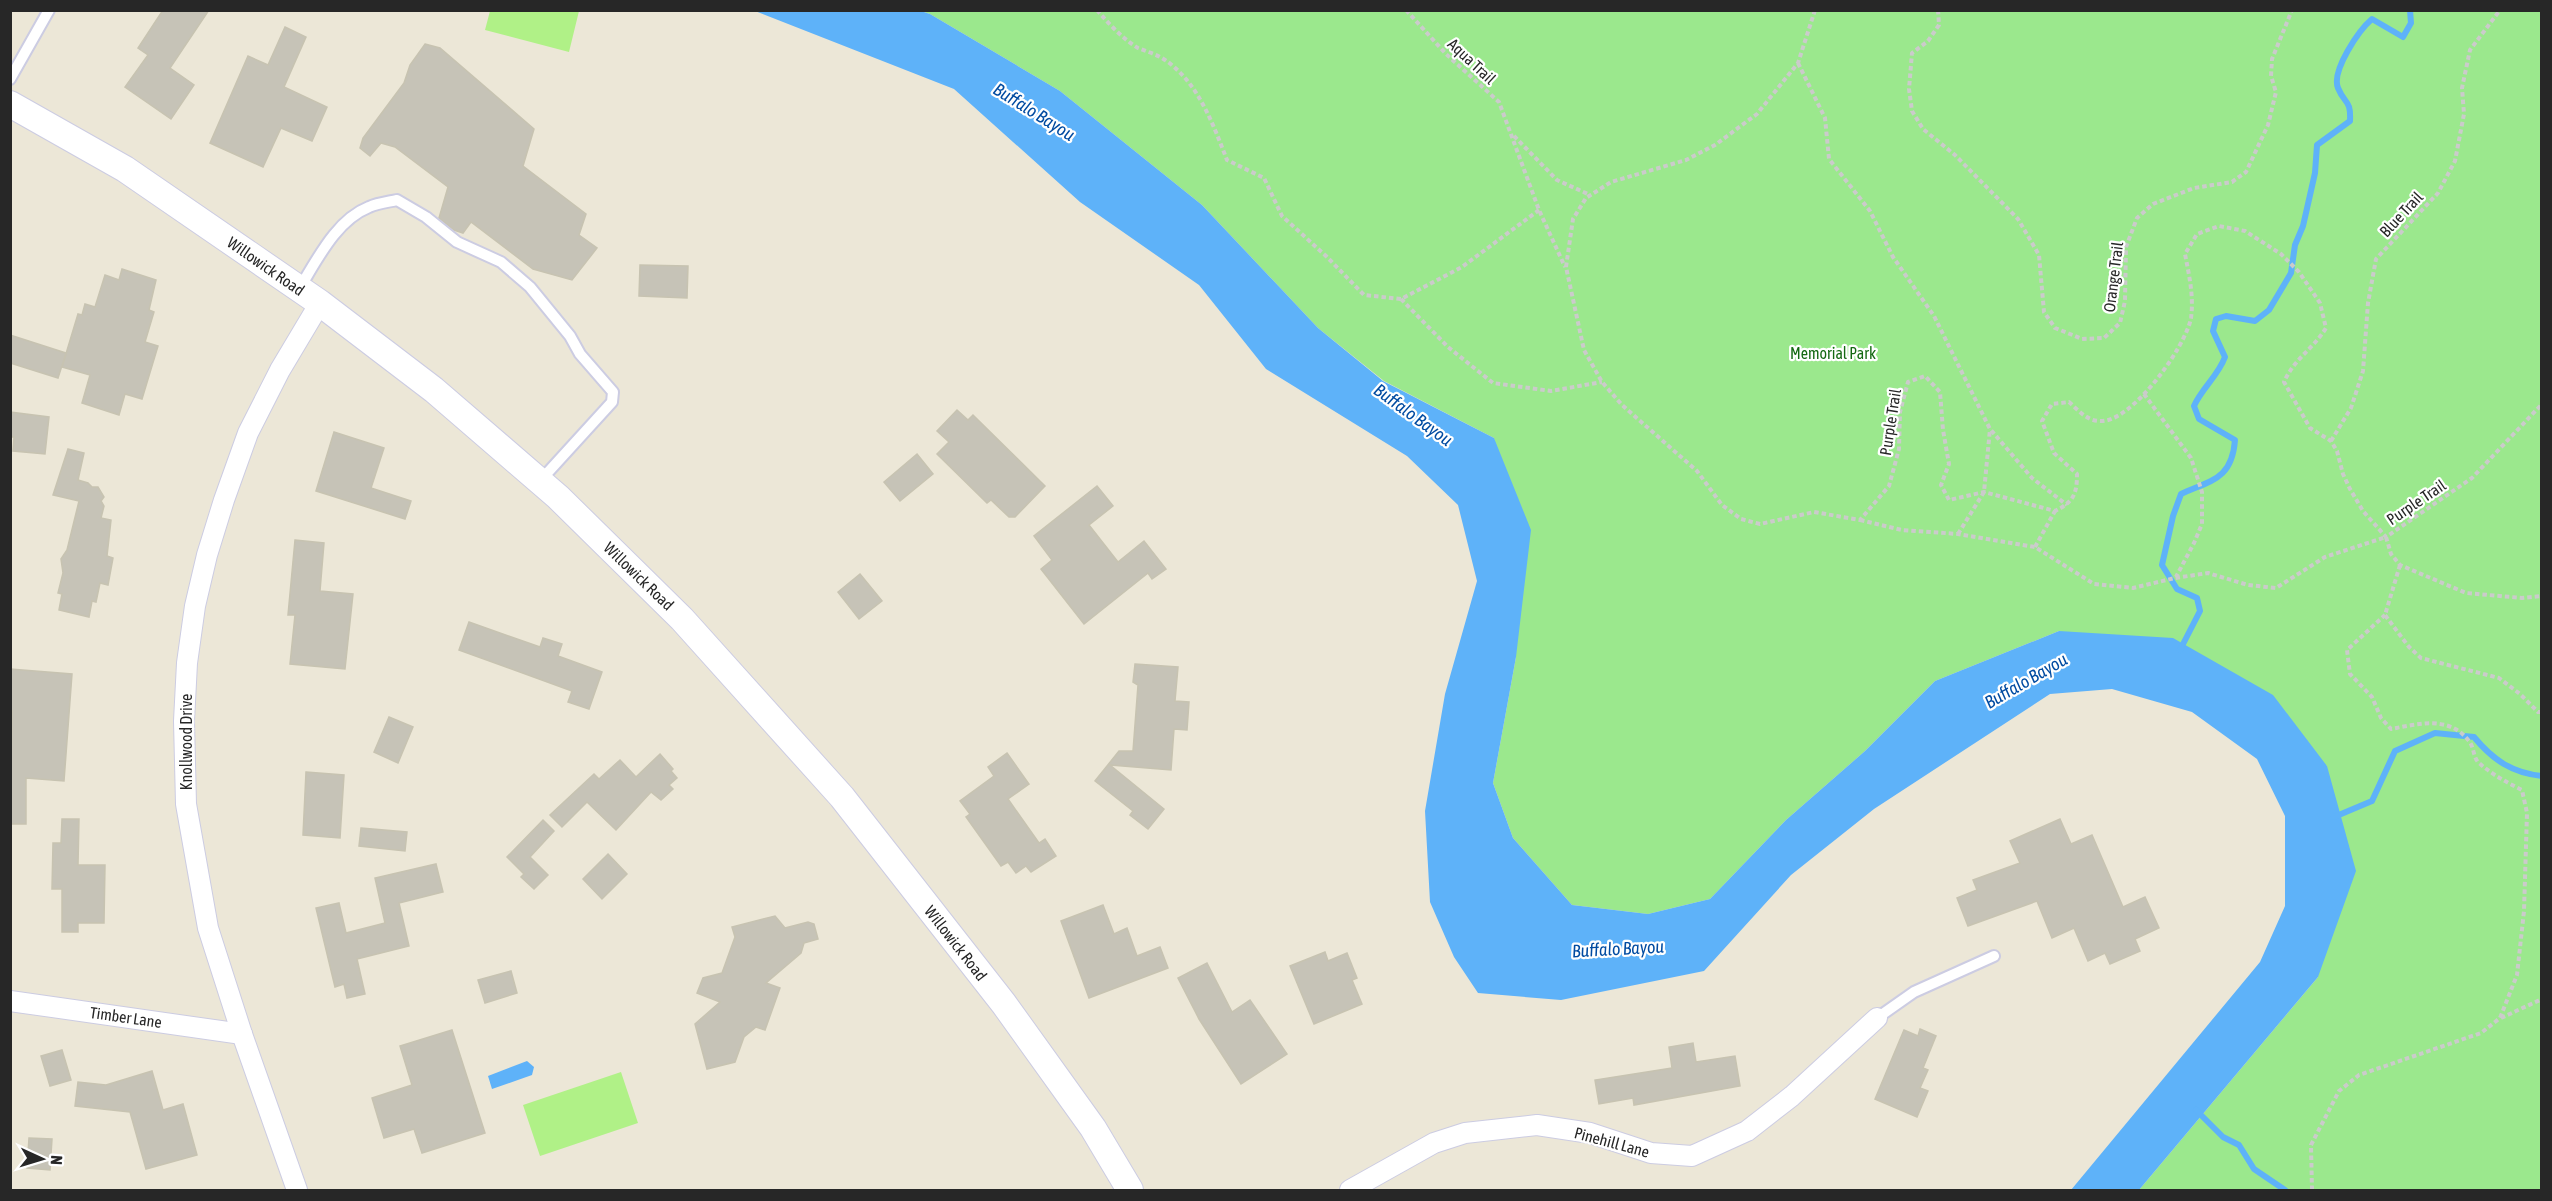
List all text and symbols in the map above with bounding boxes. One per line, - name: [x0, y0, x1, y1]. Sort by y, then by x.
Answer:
- street label: Aqua Trail: [1444, 34, 1500, 89]
- water label: Buffalo Bayou: [990, 78, 1079, 145]
- street label: Blue Trail: [2376, 187, 2427, 240]
- street label: Willowick Road: [224, 233, 308, 299]
- street label: Orange Trail: [2100, 240, 2127, 313]
- park label: Memorial Park: [1790, 344, 1876, 362]
- water label: Buffalo Bayou: [1370, 379, 1457, 450]
- street label: Purple Trail: [1876, 387, 1905, 457]
- street label: Purple Trail: [2383, 475, 2450, 529]
- street label: Willowick Road: [600, 538, 678, 614]
- water label: Buffalo Bayou: [1981, 648, 2071, 713]
- street label: Knollwood Drive: [177, 694, 195, 790]
- street label: Willowick Road: [921, 902, 991, 984]
- water label: Buffalo Bayou: [1571, 936, 1665, 961]
- street label: Timber Lane: [89, 1003, 163, 1031]
- street label: Pinehill Lane: [1572, 1123, 1652, 1161]
- north arrow: [12, 1129, 72, 1189]
- text: N: [48, 1155, 66, 1165]

